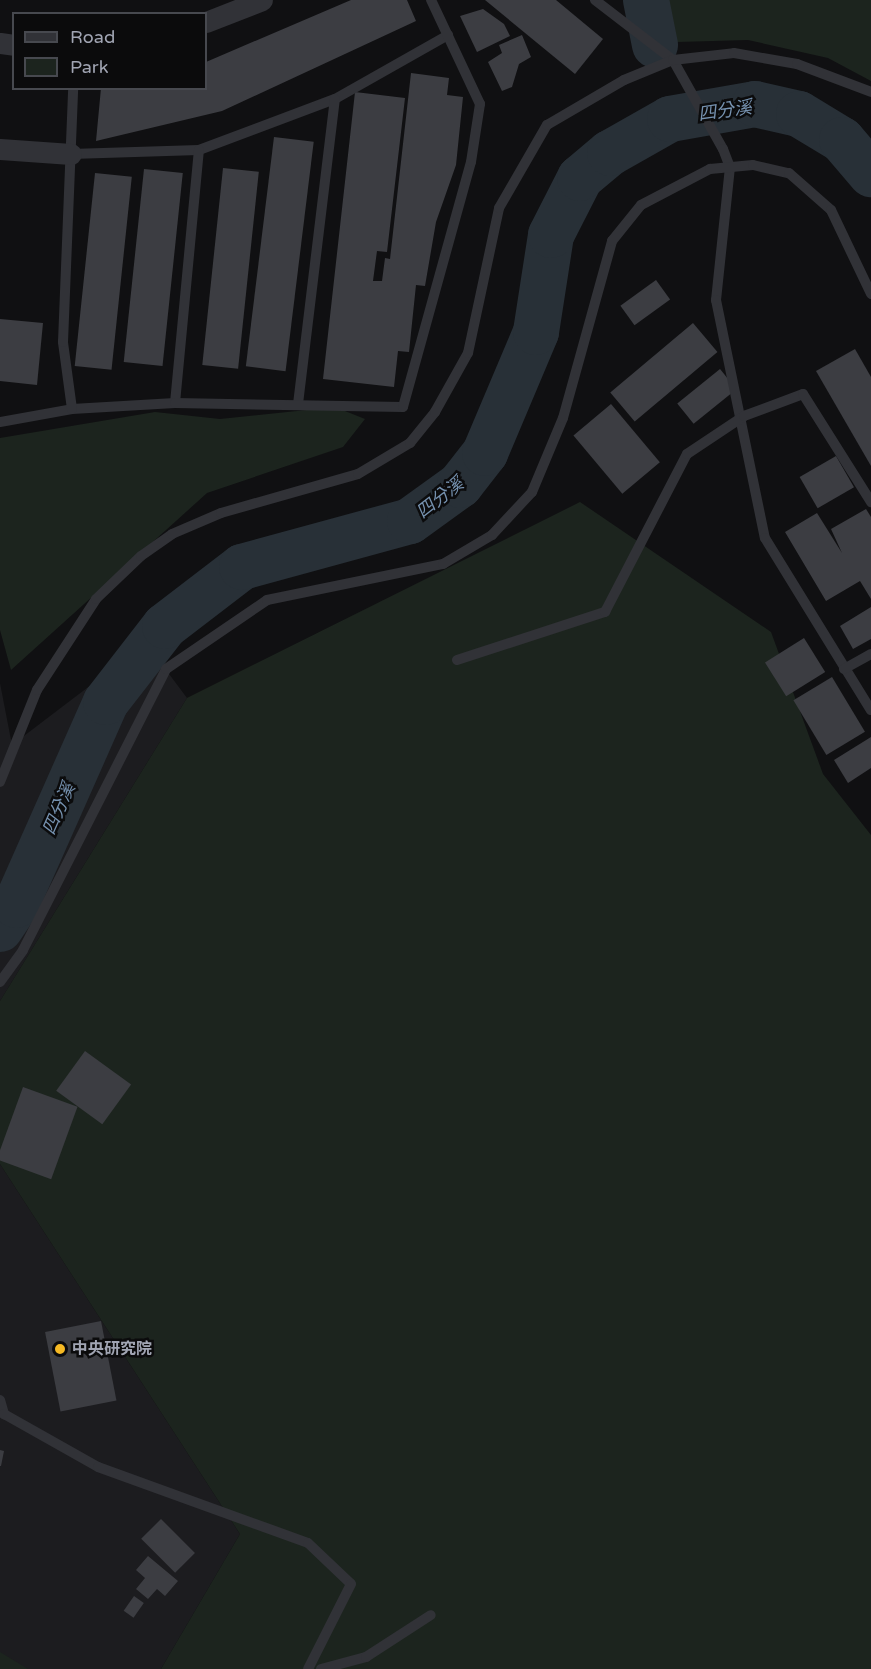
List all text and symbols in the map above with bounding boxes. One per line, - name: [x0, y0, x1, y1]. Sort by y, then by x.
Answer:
- legend: [12, 12, 207, 90]
- text: Road: [70, 26, 115, 48]
- text: Park: [70, 56, 108, 78]
- water label: 四分溪: [697, 97, 753, 125]
- water label: 四分溪: [412, 473, 468, 523]
- water label: 四分溪: [38, 780, 80, 838]
- place label: 中央研究院: [72, 1339, 152, 1359]
- marker: 中央研究院: [53, 1342, 67, 1356]

